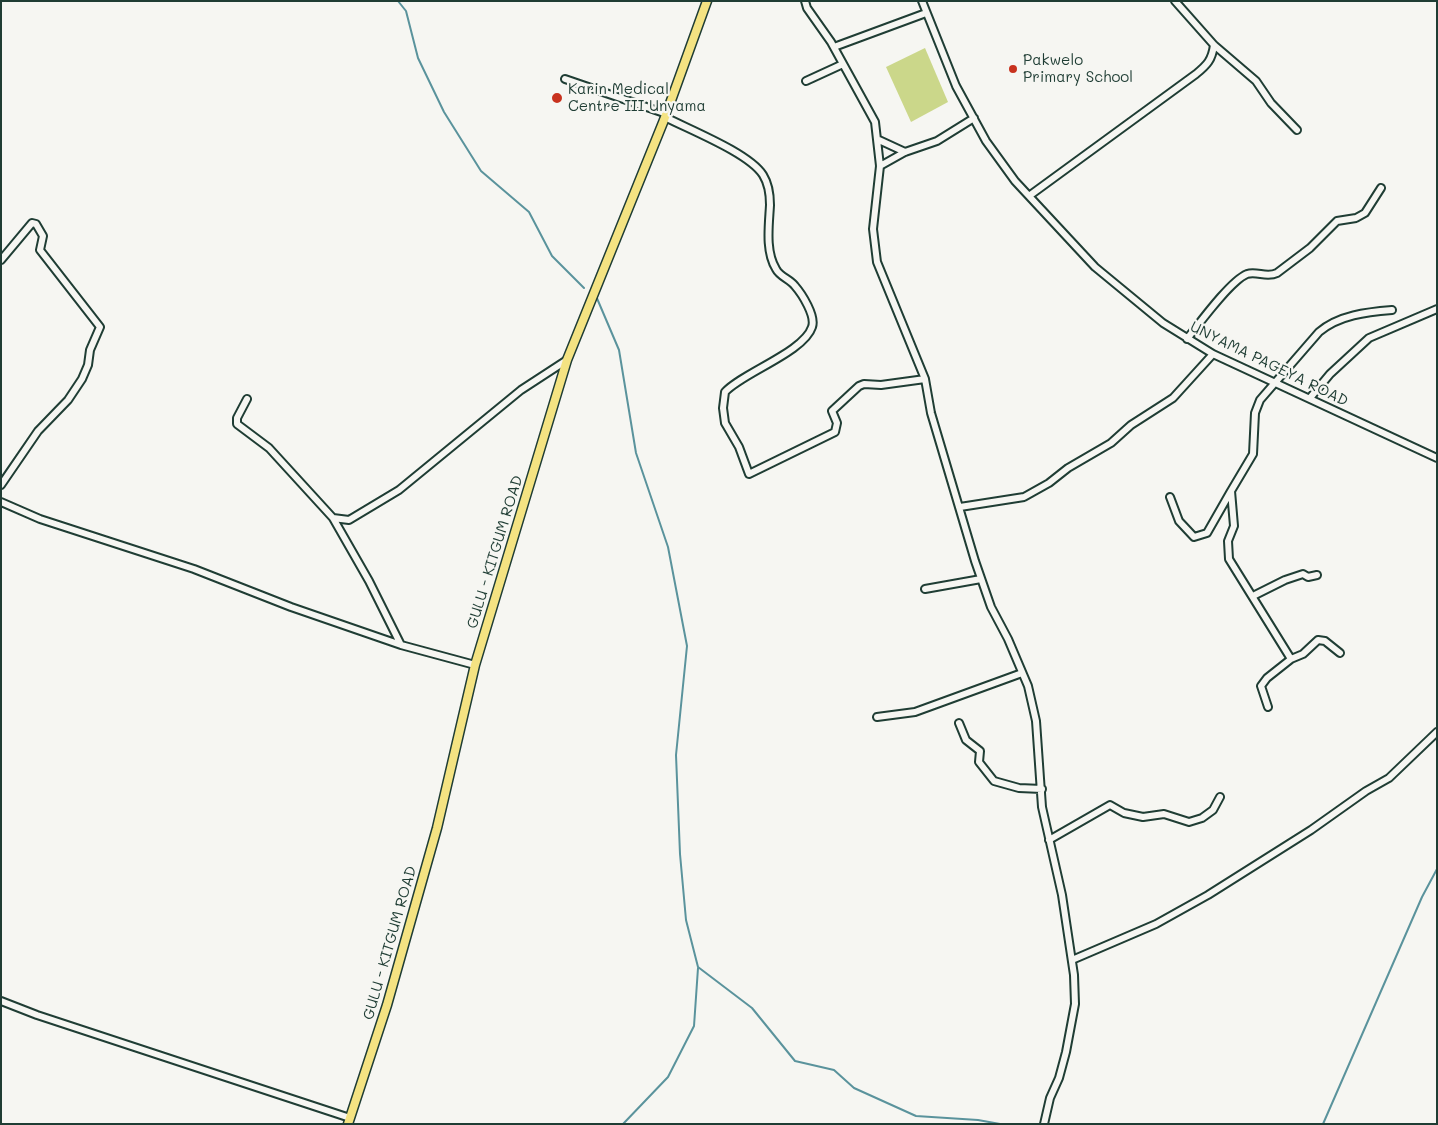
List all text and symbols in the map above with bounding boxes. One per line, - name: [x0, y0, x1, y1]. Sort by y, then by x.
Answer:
- place label: Pakwelo Primary School: [1023, 51, 1133, 86]
- marker: Pakwelo Primary School: [1007, 63, 1019, 75]
- place label: Karin Medical Centre III Unyama: [568, 80, 706, 115]
- marker: Karin Medical Centre III Unyama: [550, 91, 564, 105]
- street label: UNYAMA PAGEYA ROAD: [1187, 318, 1351, 410]
- street label: GULU - KITGUM ROAD: [463, 473, 527, 631]
- street label: GULU - KITGUM ROAD: [359, 864, 421, 1022]

